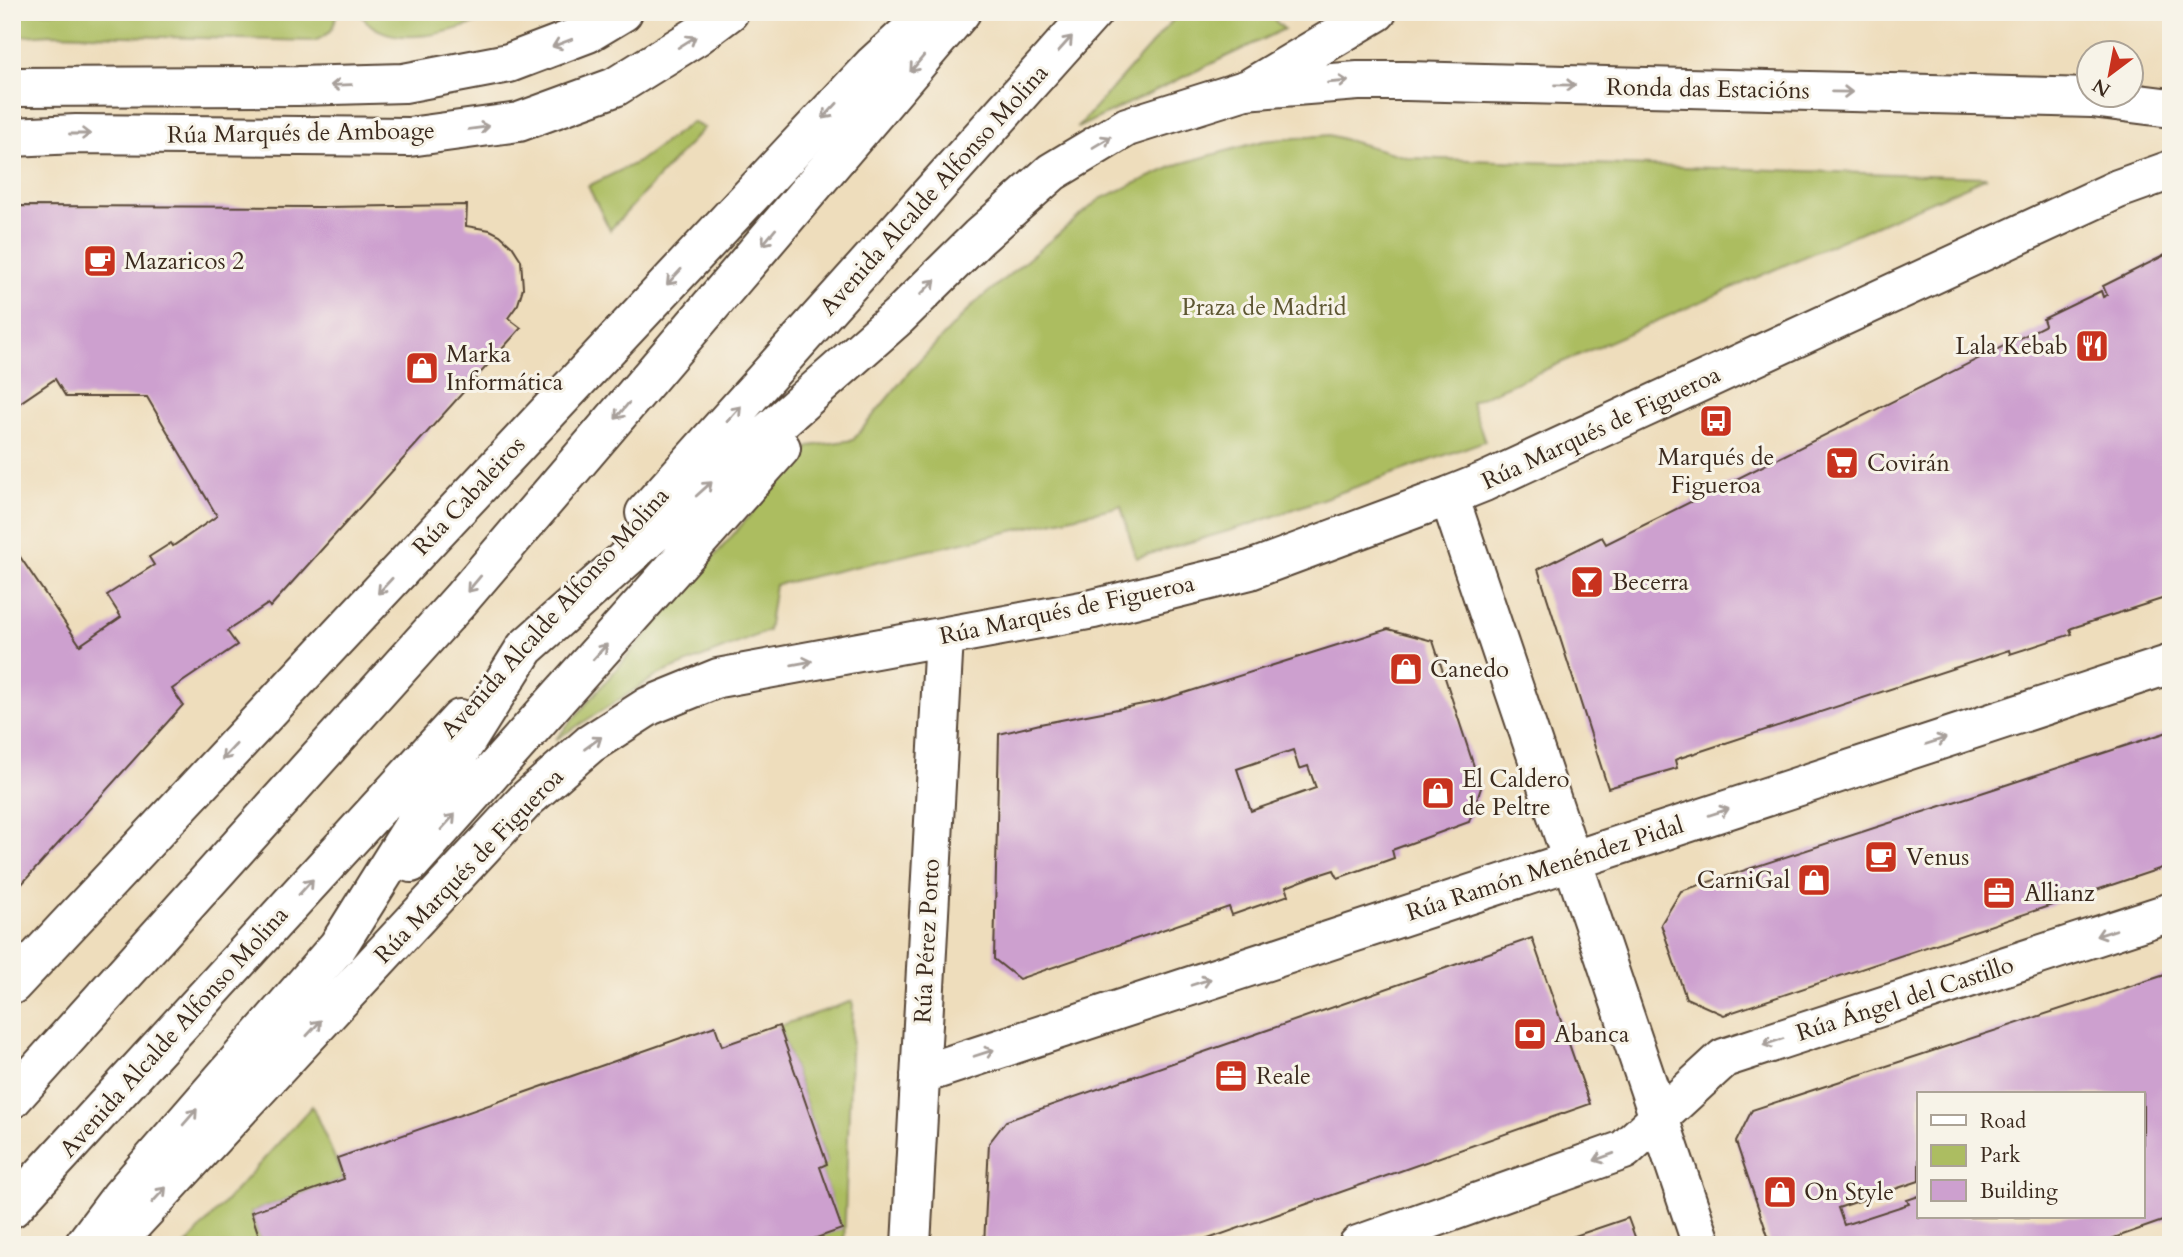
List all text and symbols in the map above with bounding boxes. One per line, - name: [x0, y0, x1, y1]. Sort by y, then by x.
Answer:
- one-way arrow: [676, 35, 696, 49]
- one-way arrow: [1057, 35, 1073, 53]
- one-way arrow: [552, 37, 574, 50]
- north arrow: [2074, 38, 2144, 108]
- one-way arrow: [909, 55, 925, 73]
- street label: Avenida Alcalde Alfonso Molina: [812, 57, 1056, 323]
- street label: Ronda das Estacións: [1606, 71, 1810, 107]
- text: N: [2087, 72, 2115, 103]
- one-way arrow: [1326, 76, 1349, 89]
- one-way arrow: [329, 78, 352, 92]
- one-way arrow: [1553, 78, 1576, 92]
- one-way arrow: [1830, 85, 1853, 99]
- one-way arrow: [821, 102, 838, 119]
- street label: Rúa Marqués de Amboage: [167, 114, 435, 152]
- one-way arrow: [467, 121, 490, 134]
- one-way arrow: [69, 127, 92, 141]
- one-way arrow: [1091, 135, 1111, 149]
- one-way arrow: [761, 228, 777, 246]
- cafe icon: Mazaricos 2: [81, 242, 119, 280]
- place label: Mazaricos 2: [124, 245, 244, 278]
- one-way arrow: [666, 268, 682, 286]
- one-way arrow: [919, 279, 936, 296]
- park label: Praza de Madrid: [1182, 291, 1347, 324]
- restaurant icon: Lala Kebab: [2073, 327, 2111, 365]
- place label: Lala Kebab: [1955, 330, 2068, 363]
- place label: Marka Informática: [446, 338, 564, 399]
- shop icon: Marka Informática: [403, 349, 441, 387]
- street label: Rúa Marqués de Figueroa: [1477, 360, 1725, 496]
- one-way arrow: [614, 401, 630, 419]
- bus stop icon: Marqués de Figueroa: [1697, 402, 1735, 440]
- one-way arrow: [725, 406, 742, 423]
- street label: Rúa Cabaleiros: [405, 429, 533, 563]
- place label: Marqués de Figueroa: [1658, 443, 1774, 499]
- supermarket icon: Covirán: [1823, 444, 1861, 482]
- place label: Covirán: [1867, 447, 1950, 480]
- street label: Avenida Alcalde Alfonso Molina: [433, 480, 677, 746]
- one-way arrow: [695, 481, 713, 497]
- bar icon: Becerra: [1568, 563, 1606, 601]
- place label: Becerra: [1612, 566, 1690, 599]
- street label: Rúa Marqués de Figueroa: [936, 567, 1198, 653]
- one-way arrow: [466, 574, 482, 592]
- one-way arrow: [376, 577, 393, 594]
- one-way arrow: [592, 643, 608, 661]
- shop icon: Canedo: [1387, 650, 1425, 688]
- place label: Canedo: [1430, 653, 1509, 686]
- one-way arrow: [790, 655, 813, 669]
- one-way arrow: [1924, 734, 1946, 746]
- one-way arrow: [583, 736, 602, 751]
- one-way arrow: [221, 743, 238, 760]
- street label: Rúa Marqués de Figueroa: [367, 761, 572, 971]
- place label: El Caldero de Peltre: [1462, 763, 1570, 824]
- shop icon: El Caldero de Peltre: [1419, 774, 1457, 812]
- one-way arrow: [1708, 805, 1730, 817]
- street label: Rúa Ramón Menéndez Pidal: [1402, 809, 1688, 929]
- one-way arrow: [440, 813, 456, 831]
- cafe icon: Venus: [1862, 838, 1900, 876]
- place label: Venus: [1906, 841, 1969, 874]
- street label: Rúa Pérez Porto: [906, 858, 948, 1024]
- shop icon: CarniGal: [1795, 861, 1833, 899]
- place label: CarniGal: [1697, 864, 1790, 897]
- office icon: Allianz: [1980, 874, 2018, 912]
- place label: Allianz: [2024, 877, 2095, 910]
- one-way arrow: [298, 879, 315, 896]
- street label: Avenida Alcalde Alfonso Molina: [52, 899, 296, 1165]
- one-way arrow: [2095, 927, 2117, 940]
- street label: Rúa Ángel del Castillo: [1792, 948, 2018, 1050]
- one-way arrow: [1189, 975, 1211, 987]
- bank icon: Abanca: [1511, 1015, 1549, 1053]
- place label: Abanca: [1554, 1018, 1630, 1051]
- one-way arrow: [306, 1019, 322, 1037]
- one-way arrow: [1763, 1037, 1785, 1049]
- one-way arrow: [973, 1046, 995, 1058]
- office icon: Reale: [1212, 1057, 1250, 1095]
- place label: Reale: [1256, 1060, 1311, 1093]
- legend: [1917, 1092, 2144, 1218]
- text: Road: [1980, 1107, 2026, 1136]
- one-way arrow: [182, 1108, 198, 1126]
- text: Park: [1980, 1141, 2021, 1170]
- one-way arrow: [1594, 1152, 1616, 1164]
- shop icon: On Style: [1761, 1173, 1799, 1211]
- place label: On Style: [1804, 1176, 1894, 1209]
- text: Building: [1980, 1177, 2058, 1206]
- one-way arrow: [151, 1187, 168, 1204]

